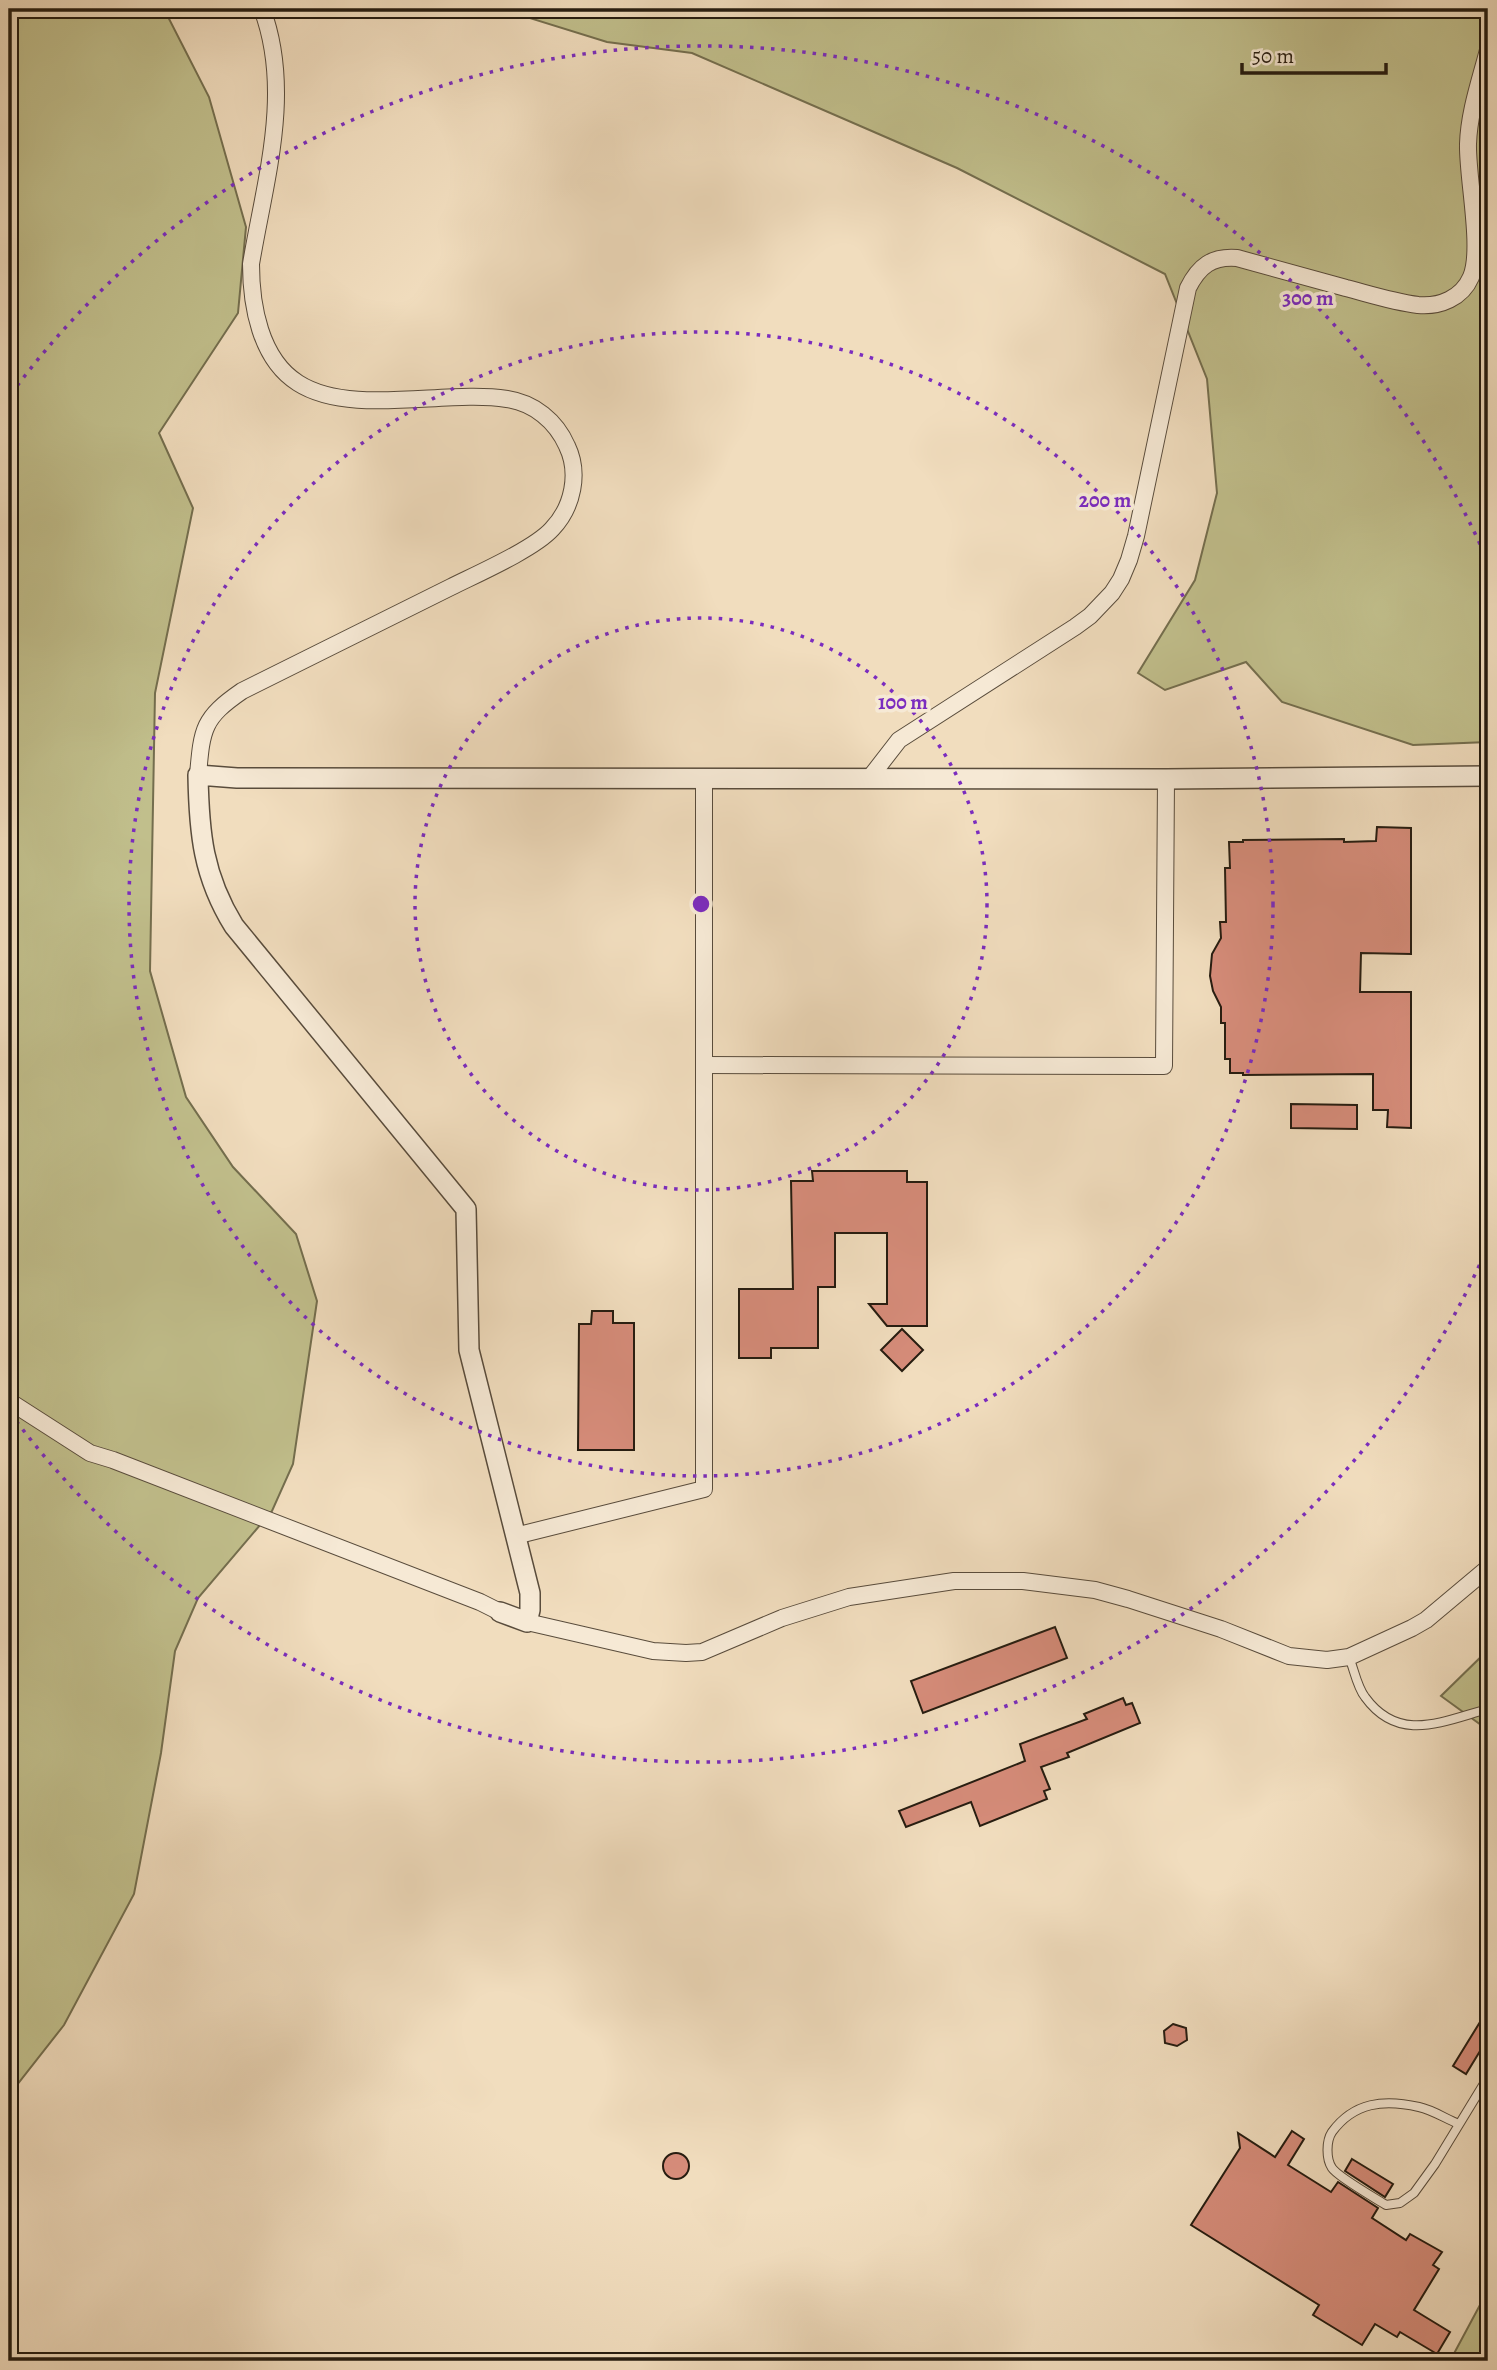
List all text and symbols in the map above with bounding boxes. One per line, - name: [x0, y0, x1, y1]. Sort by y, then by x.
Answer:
- scale bar: [1242, 32, 1385, 76]
- text: 50 m: [1252, 42, 1294, 70]
- text: 300 m: [1282, 284, 1334, 312]
- text: 200 m: [1079, 486, 1132, 514]
- text: 100 m: [878, 688, 928, 716]
- centre of rings: [689, 892, 713, 916]

